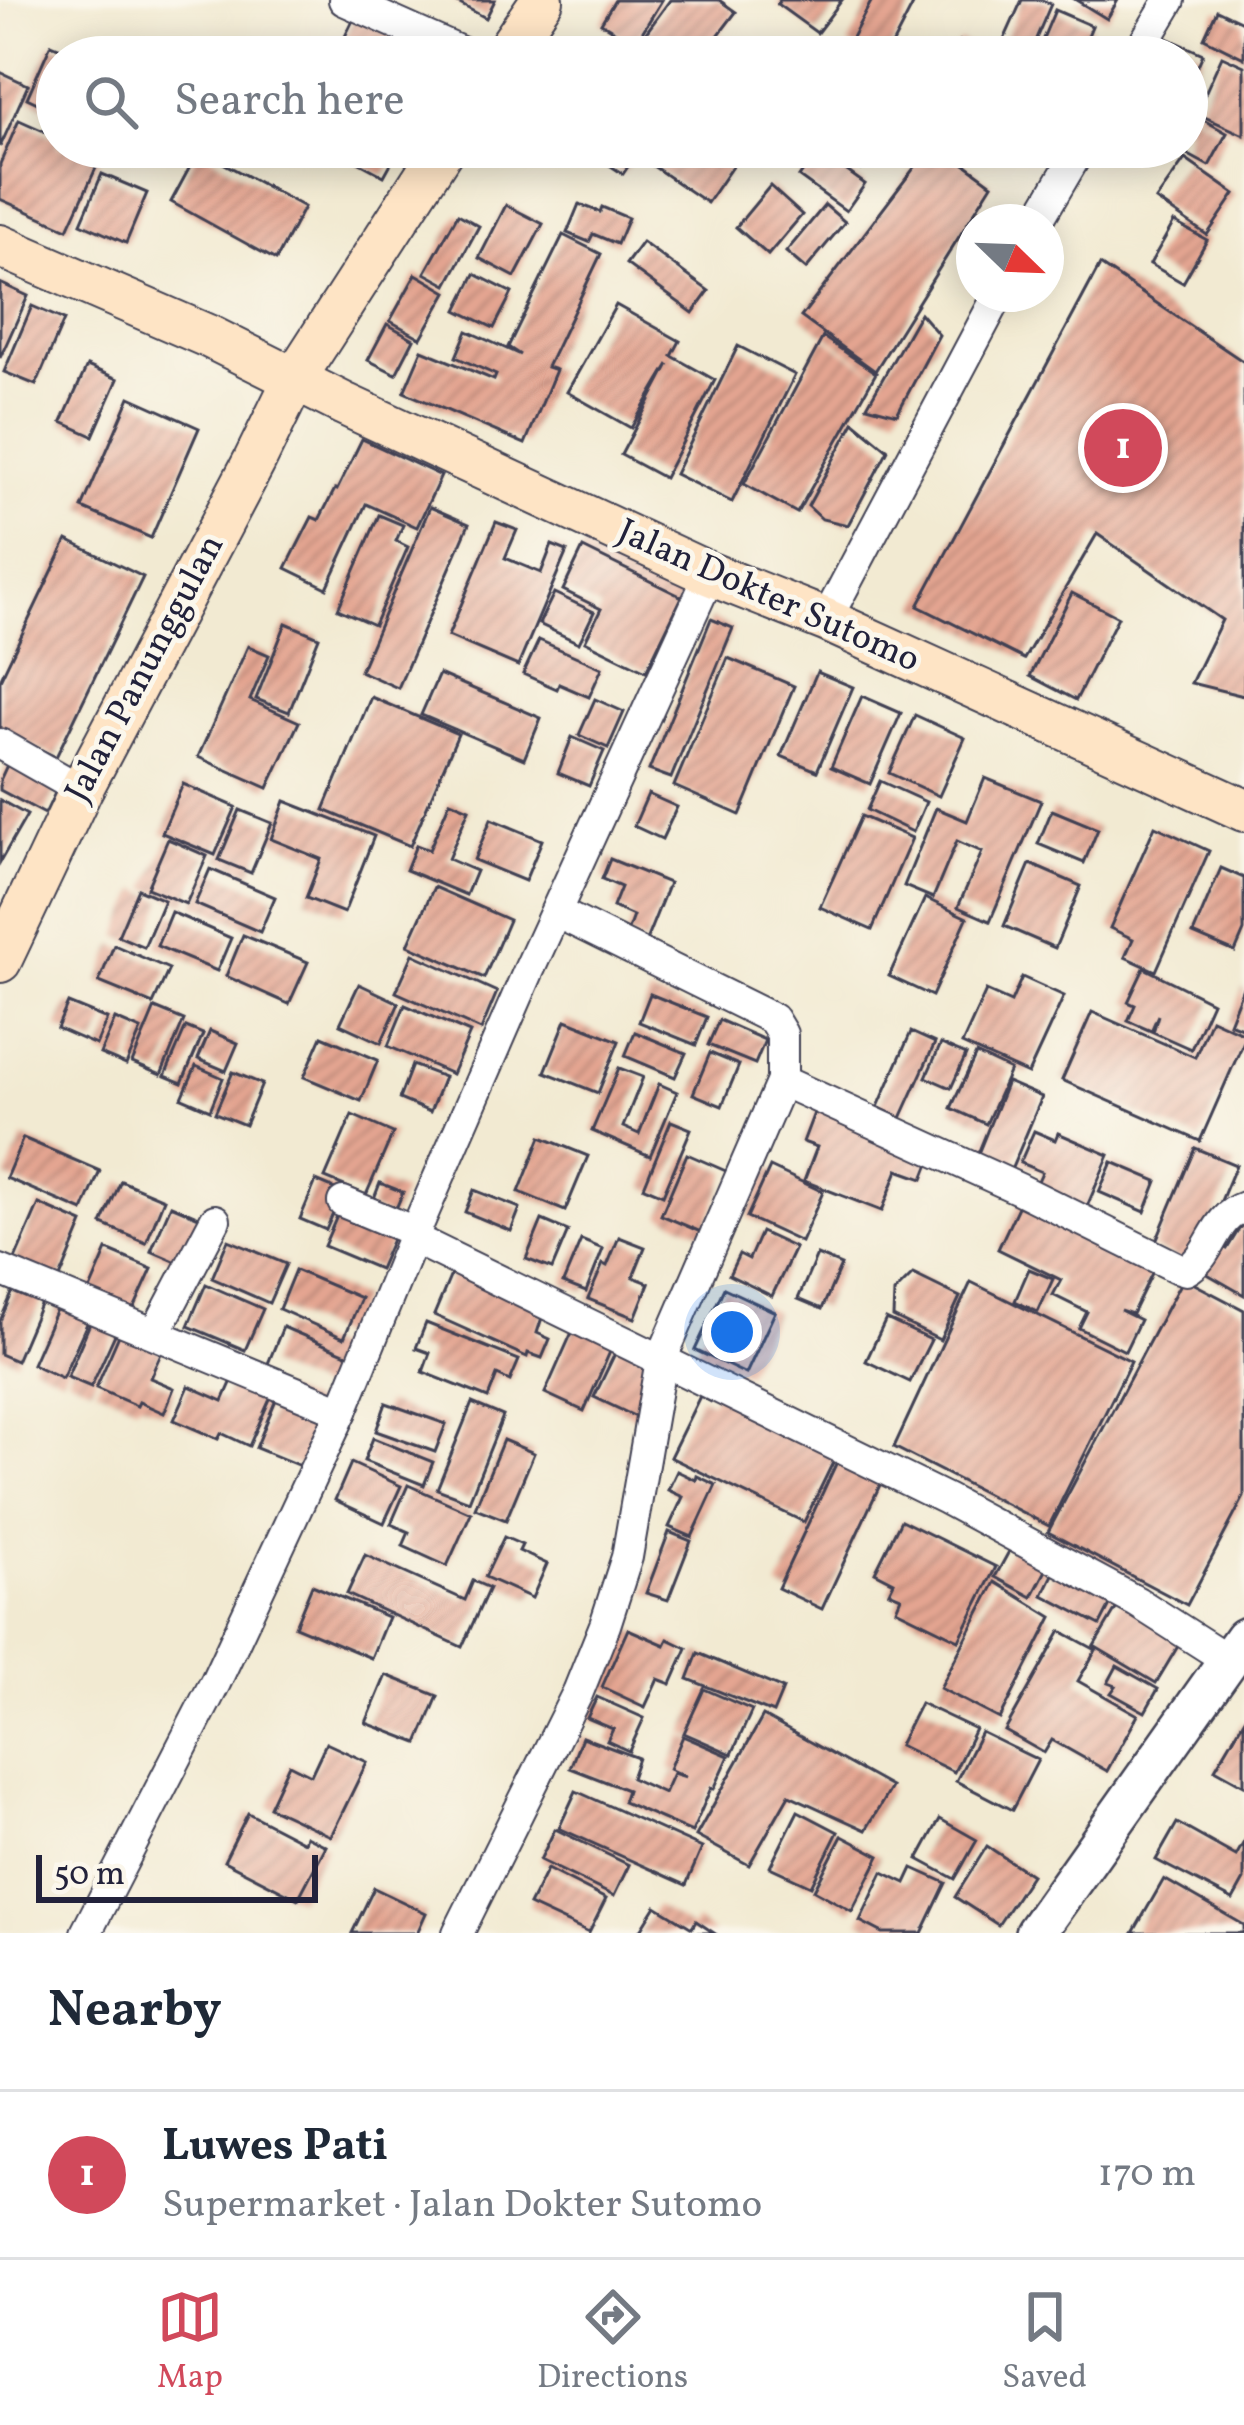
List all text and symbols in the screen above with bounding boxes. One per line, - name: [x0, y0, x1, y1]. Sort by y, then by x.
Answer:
- search box: [36, 36, 1208, 168]
- icon: search: [78, 69, 144, 135]
- text: Search here: [174, 71, 405, 134]
- north arrow: [956, 204, 1064, 312]
- pin: 1: [1084, 403, 1162, 493]
- street label: Jalan Dokter Sutomo: [609, 508, 927, 686]
- street label: Jalan Panunggulan: [54, 526, 238, 812]
- your location: [702, 1302, 762, 1362]
- scale bar: [36, 1849, 318, 1902]
- text: 50 m: [54, 1853, 125, 1899]
- text: Nearby: [48, 1976, 222, 2047]
- text: Luwes Pati: [162, 2116, 388, 2179]
- text: 1: [79, 2148, 95, 2202]
- text: 170 m: [1098, 2148, 1196, 2202]
- text: Supermarket · Jalan Dokter Sutomo: [162, 2179, 762, 2233]
- tab: Map: [157, 2284, 223, 2402]
- tab: Directions: [537, 2284, 688, 2402]
- tab: Saved: [1002, 2284, 1087, 2402]

